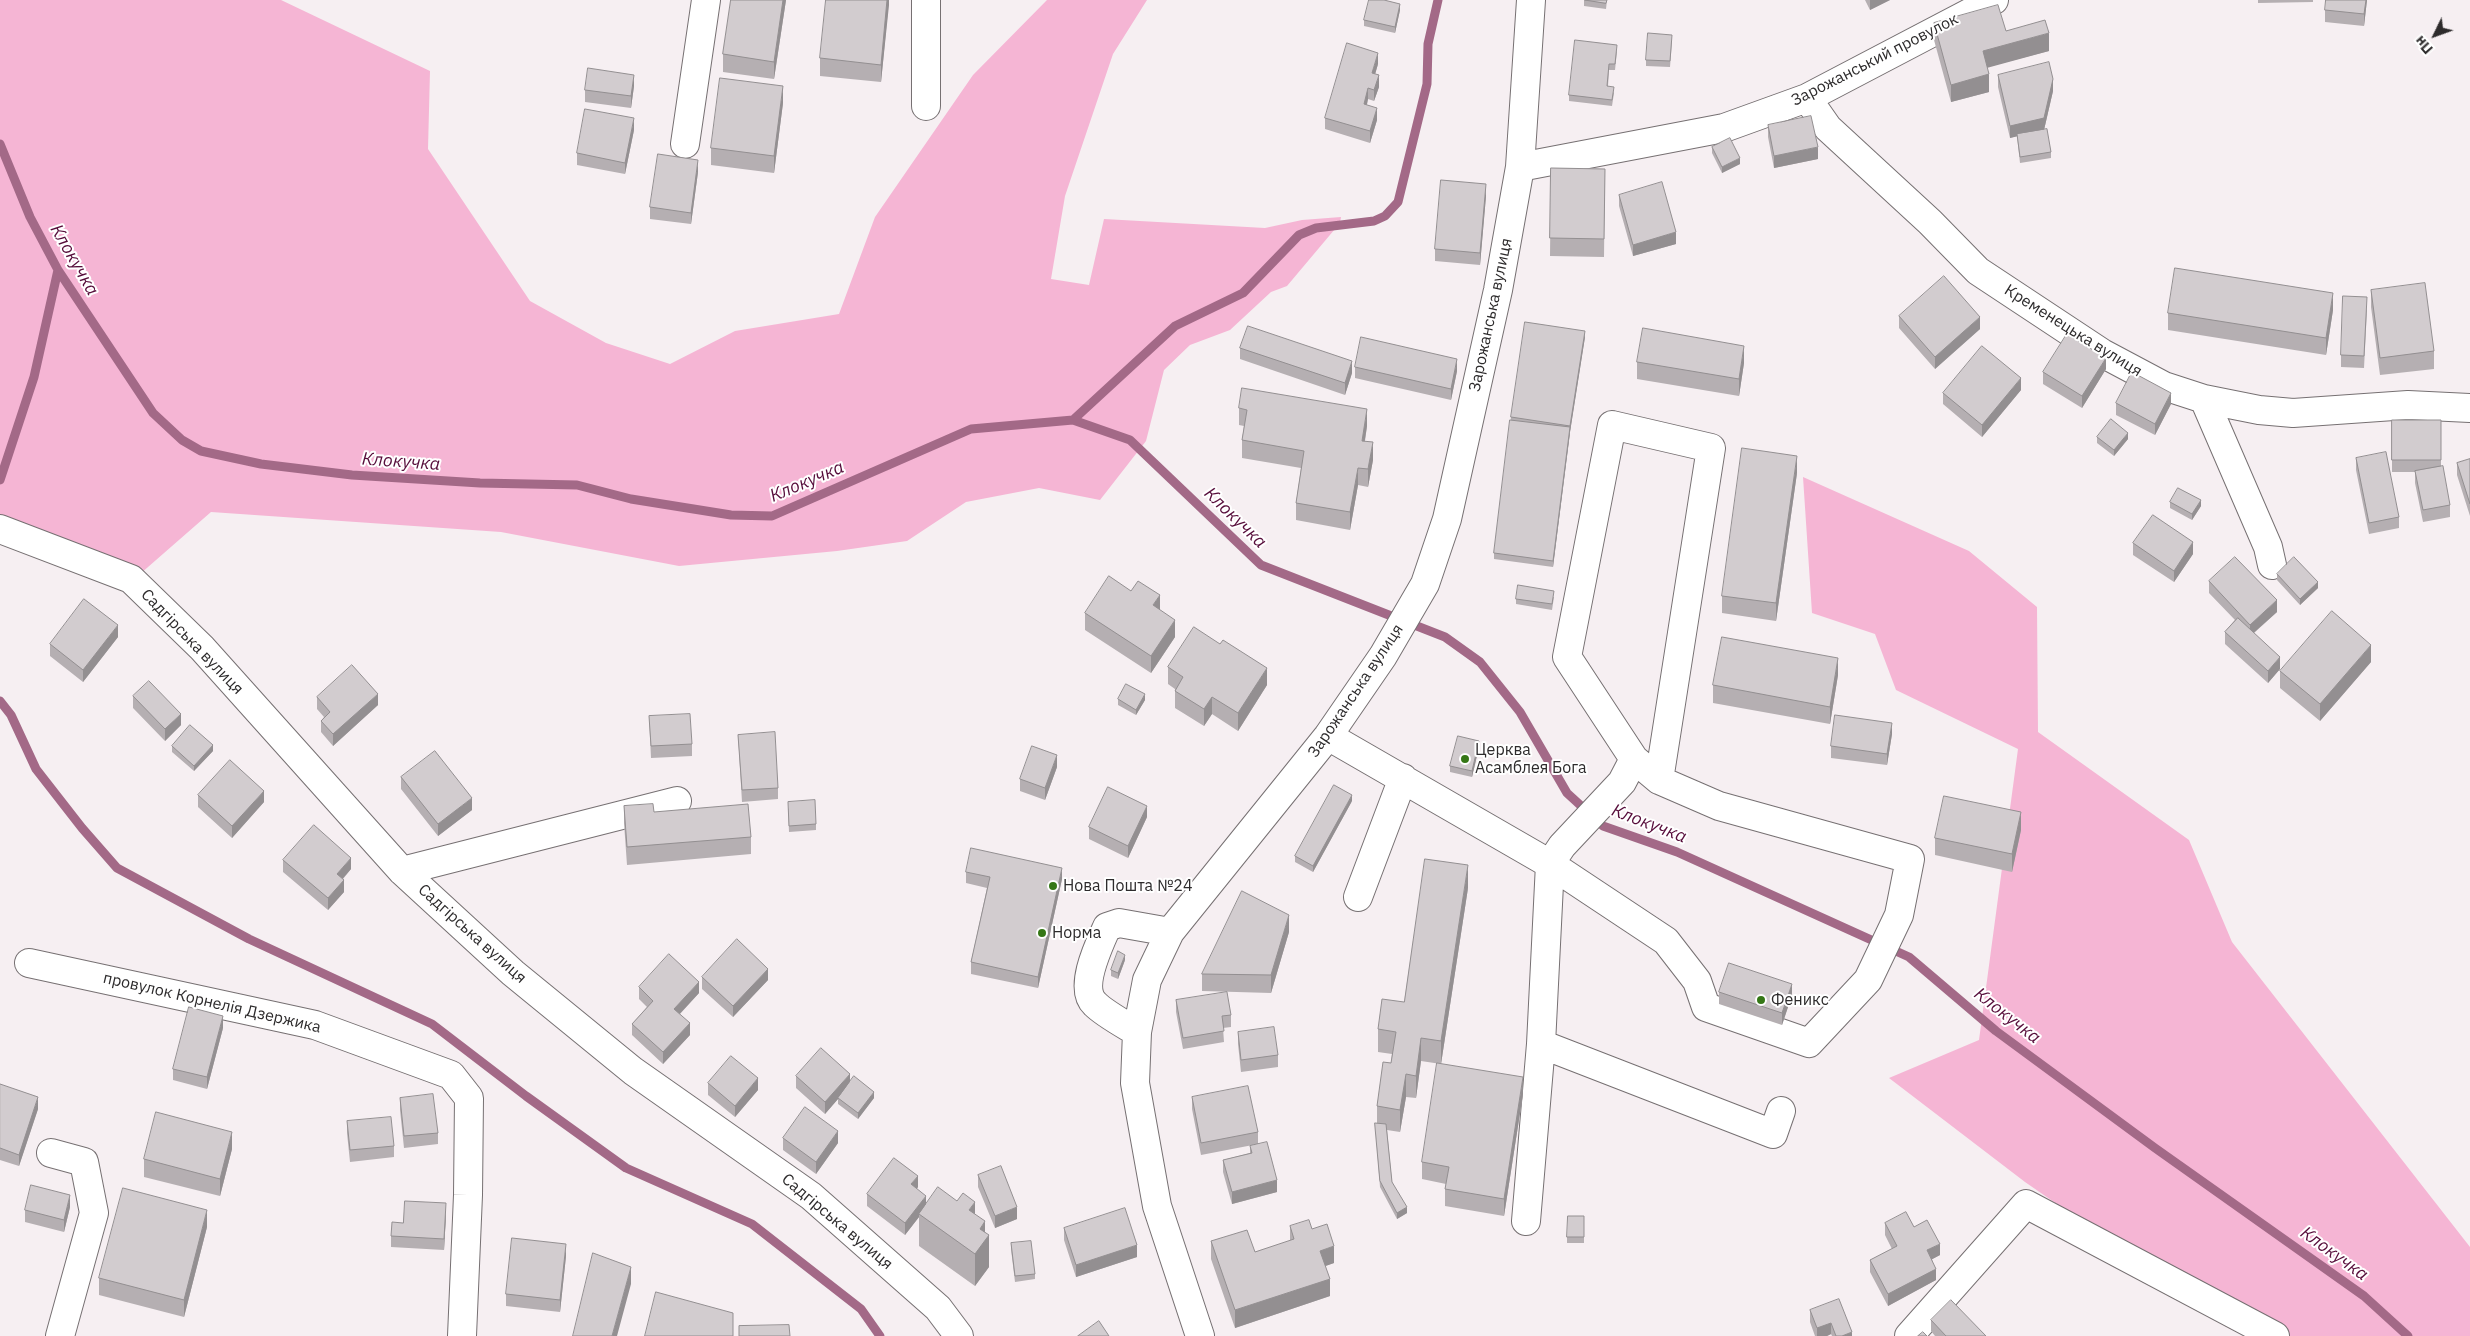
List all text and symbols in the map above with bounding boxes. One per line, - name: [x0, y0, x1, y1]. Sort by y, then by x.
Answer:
- street label: Зарожанський провулок: [1788, 10, 1962, 110]
- north arrow: [2410, 10, 2460, 60]
- text: Пн: [2411, 32, 2437, 58]
- water label: Клокучка: [45, 221, 103, 299]
- street label: Зарожанська вулиця: [1465, 236, 1517, 394]
- street label: Кременецька вулиця: [2001, 281, 2145, 381]
- water label: Клокучка: [361, 448, 441, 476]
- water label: Клокучка: [767, 457, 847, 507]
- water label: Клокучка: [1199, 483, 1271, 553]
- street label: Садгірська вулиця: [137, 585, 247, 699]
- street label: Зарожанська вулиця: [1304, 621, 1408, 761]
- place label: Церква Асамблея Бога: [1475, 740, 1587, 778]
- marker: Церква Асамблея Бога: [1459, 753, 1471, 765]
- water label: Клокучка: [1609, 800, 1689, 848]
- place label: Нова Пошта №24: [1063, 876, 1193, 896]
- street label: Садгірська вулиця: [414, 880, 530, 988]
- marker: Нова Пошта №24: [1047, 880, 1059, 892]
- place label: Норма: [1052, 923, 1101, 943]
- marker: Норма: [1036, 927, 1048, 939]
- street label: провулок Корнелія Дзержика: [101, 969, 323, 1037]
- water label: Клокучка: [1969, 983, 2045, 1049]
- place label: Феникс: [1771, 990, 1829, 1010]
- marker: Феникс: [1755, 994, 1767, 1006]
- street label: Садгірська вулиця: [778, 1170, 896, 1274]
- water label: Клокучка: [2296, 1222, 2372, 1286]

